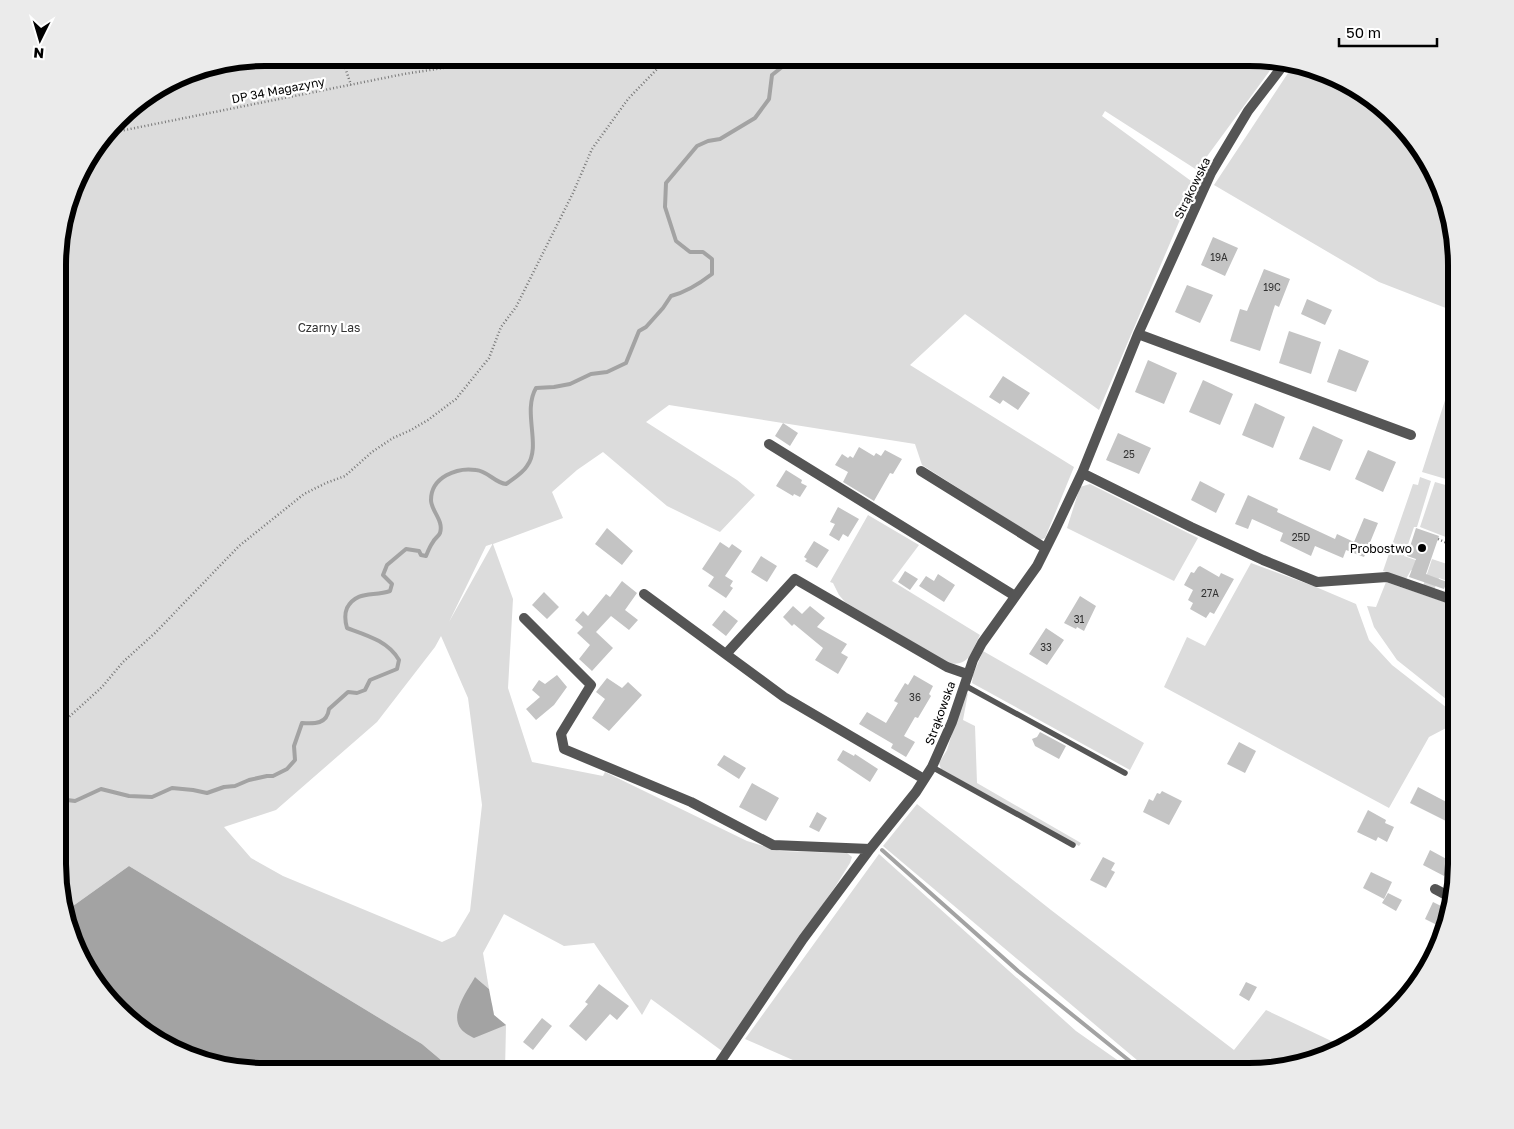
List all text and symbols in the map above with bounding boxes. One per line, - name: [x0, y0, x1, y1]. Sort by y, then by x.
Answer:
- north arrow: [15, 15, 65, 65]
- scale bar: [1339, 15, 1436, 47]
- text: 50 m: [1346, 23, 1381, 41]
- text: N: [33, 45, 45, 62]
- street label: DP 34 Magazyny: [230, 74, 326, 106]
- street label: Strąkowska: [1171, 155, 1213, 221]
- house number: 19A: [1210, 251, 1228, 263]
- house number: 19C: [1263, 281, 1281, 293]
- park label: Czarny Las: [298, 320, 360, 335]
- house number: 25: [1123, 448, 1135, 460]
- house number: 25D: [1292, 531, 1310, 543]
- place label: Probostwo: [1350, 541, 1412, 556]
- marker: Probostwo: [1416, 542, 1428, 554]
- house number: 27A: [1201, 587, 1219, 599]
- house number: 31: [1074, 613, 1084, 625]
- house number: 33: [1040, 641, 1052, 653]
- street label: Strąkowska: [922, 679, 958, 747]
- house number: 36: [909, 691, 921, 703]

